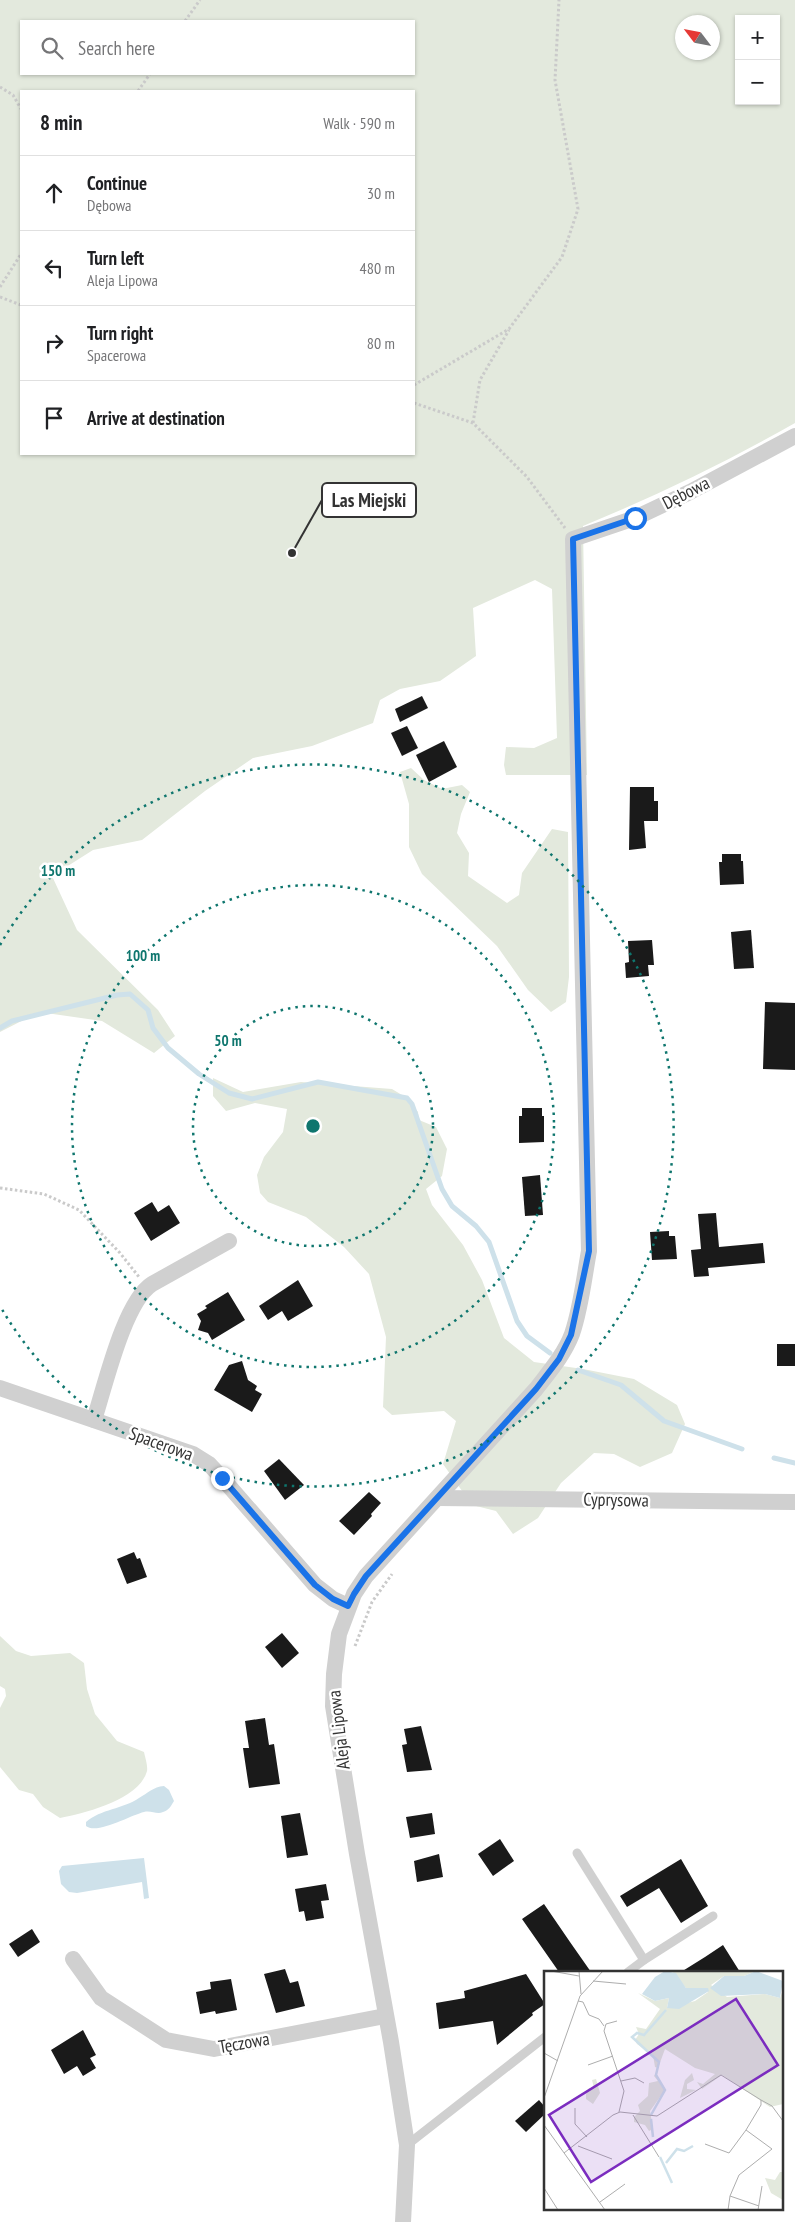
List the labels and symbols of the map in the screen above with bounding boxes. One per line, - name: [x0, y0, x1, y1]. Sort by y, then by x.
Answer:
- north arrow: [675, 15, 720, 60]
- street label: Dębowa: [658, 471, 713, 514]
- callout: Las Miejski: [322, 483, 416, 517]
- text: Las Miejski: [332, 488, 406, 512]
- route start: [624, 507, 647, 530]
- text: 150 m: [41, 861, 75, 880]
- text: 100 m: [126, 946, 160, 965]
- text: 50 m: [214, 1031, 242, 1050]
- centre of rings: [304, 1117, 322, 1135]
- street label: Spacerowa: [126, 1421, 196, 1466]
- route end: [211, 1467, 234, 1490]
- street label: Cyprysowa: [583, 1487, 649, 1512]
- street label: Aleja Lipowa: [322, 1689, 355, 1771]
- inset map: [544, 1971, 782, 2210]
- street label: Tęczowa: [217, 2027, 271, 2058]

